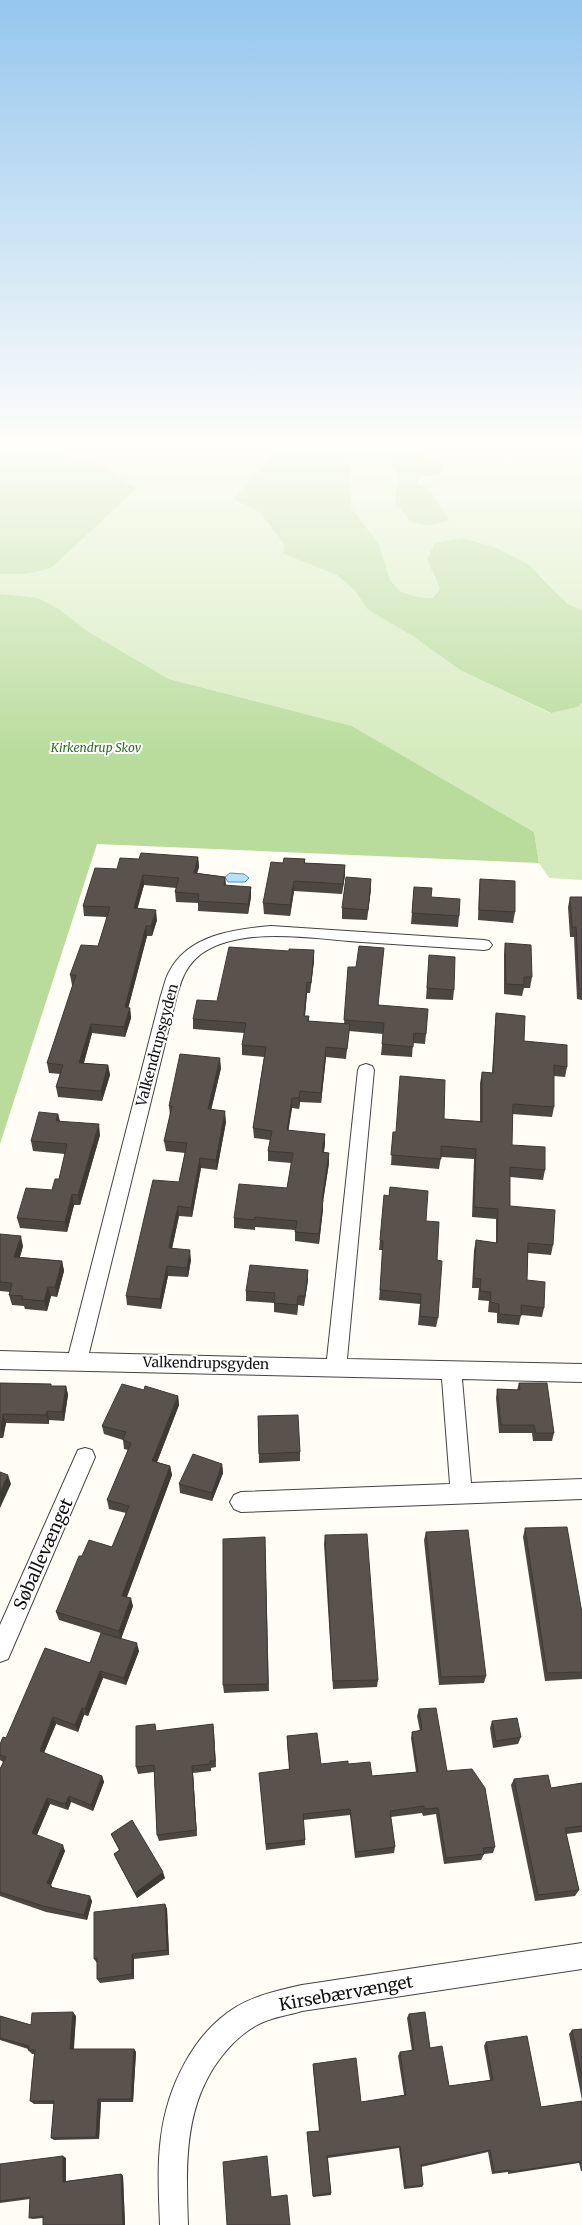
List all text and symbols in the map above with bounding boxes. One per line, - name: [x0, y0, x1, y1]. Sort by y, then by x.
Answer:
- park label: Kirkendrup Skov: [50, 740, 142, 755]
- street label: Valkendrupsgyden: [132, 982, 182, 1109]
- street label: Valkendrupsgyden: [142, 1353, 269, 1373]
- street label: Søballevænget: [9, 1494, 78, 1613]
- street label: Kirsebærvænget: [277, 1970, 415, 2016]

